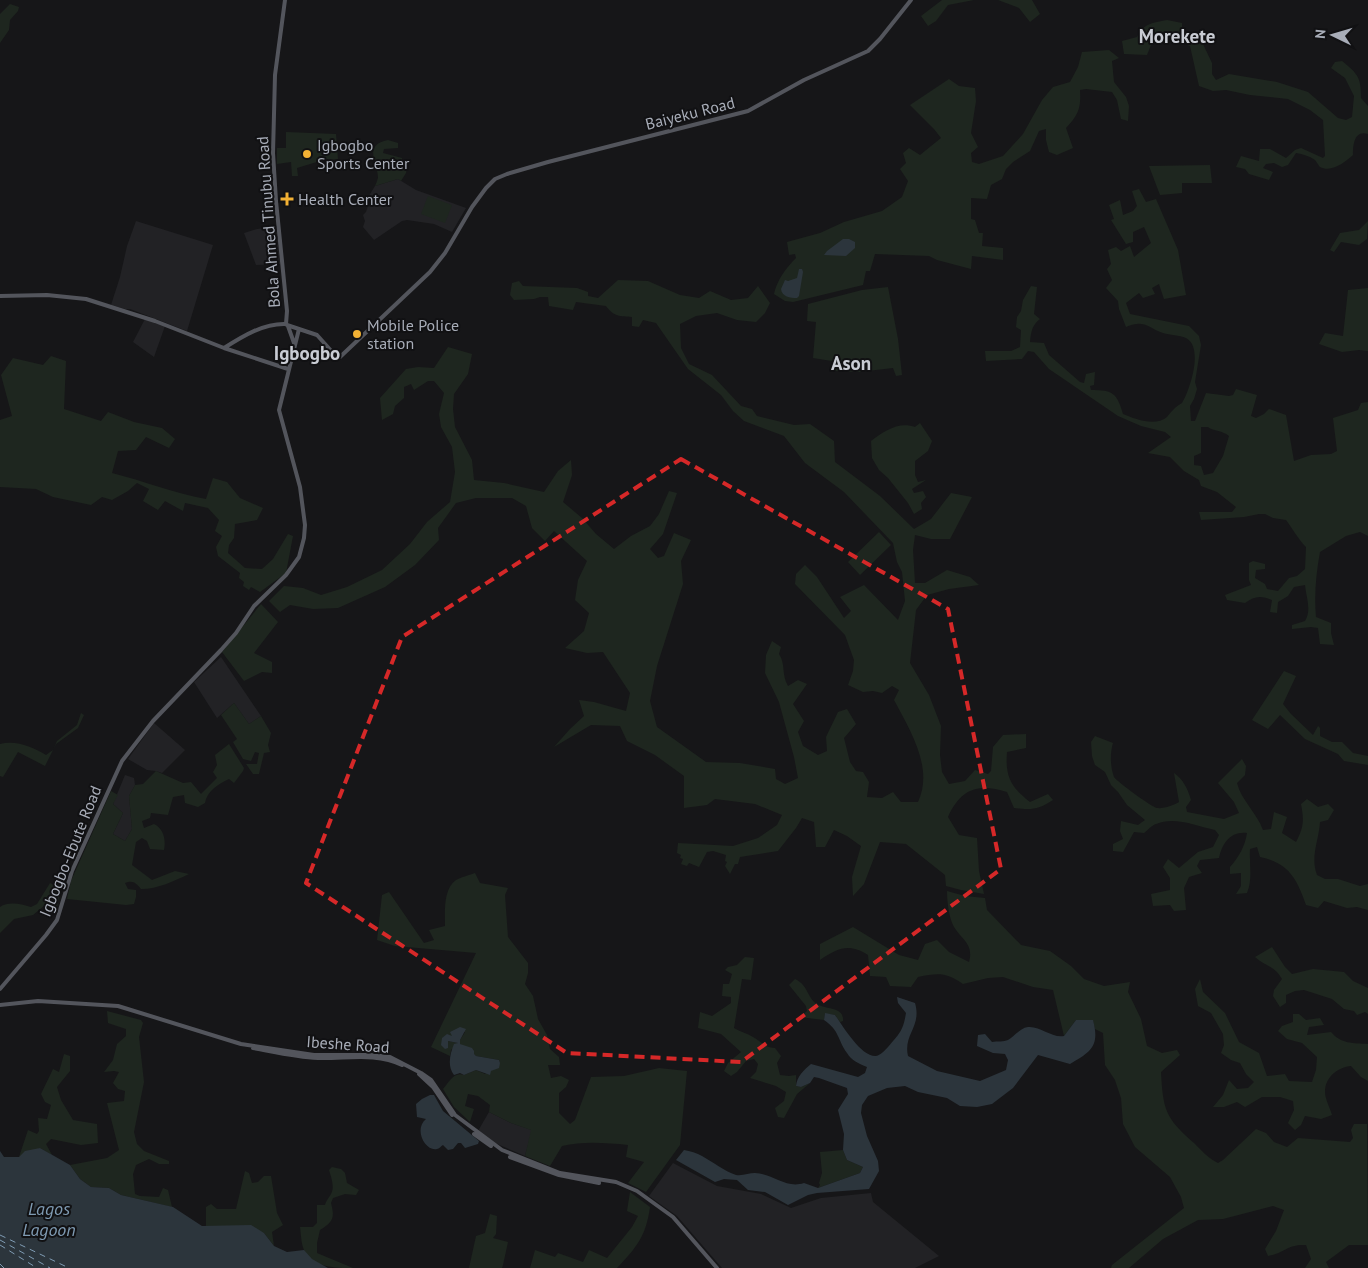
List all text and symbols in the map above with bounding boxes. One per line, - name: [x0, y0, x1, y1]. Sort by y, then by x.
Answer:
- north arrow: [1308, 10, 1358, 60]
- district label: Morekete: [1139, 24, 1215, 48]
- text: N: [1311, 28, 1329, 39]
- street label: Baiyeku Road: [643, 92, 737, 134]
- place label: Igbogbo Sports Center: [317, 135, 410, 173]
- street label: Bola Ahmed Tinubu Road: [252, 136, 284, 308]
- marker: Igbogbo Sports Center: [301, 148, 313, 160]
- place label: Health Center: [298, 189, 393, 209]
- marker: Health Center: [280, 192, 294, 206]
- place label: Mobile Police station: [367, 315, 459, 353]
- marker: Mobile Police station: [351, 328, 363, 340]
- district label: Igbogbo: [274, 341, 340, 365]
- district label: Ason: [831, 351, 871, 375]
- street label: Igbogbo-Ebute Road: [35, 783, 105, 919]
- street label: Ibeshe Road: [306, 1031, 390, 1057]
- water label: Lagos Lagoon: [22, 1197, 76, 1241]

